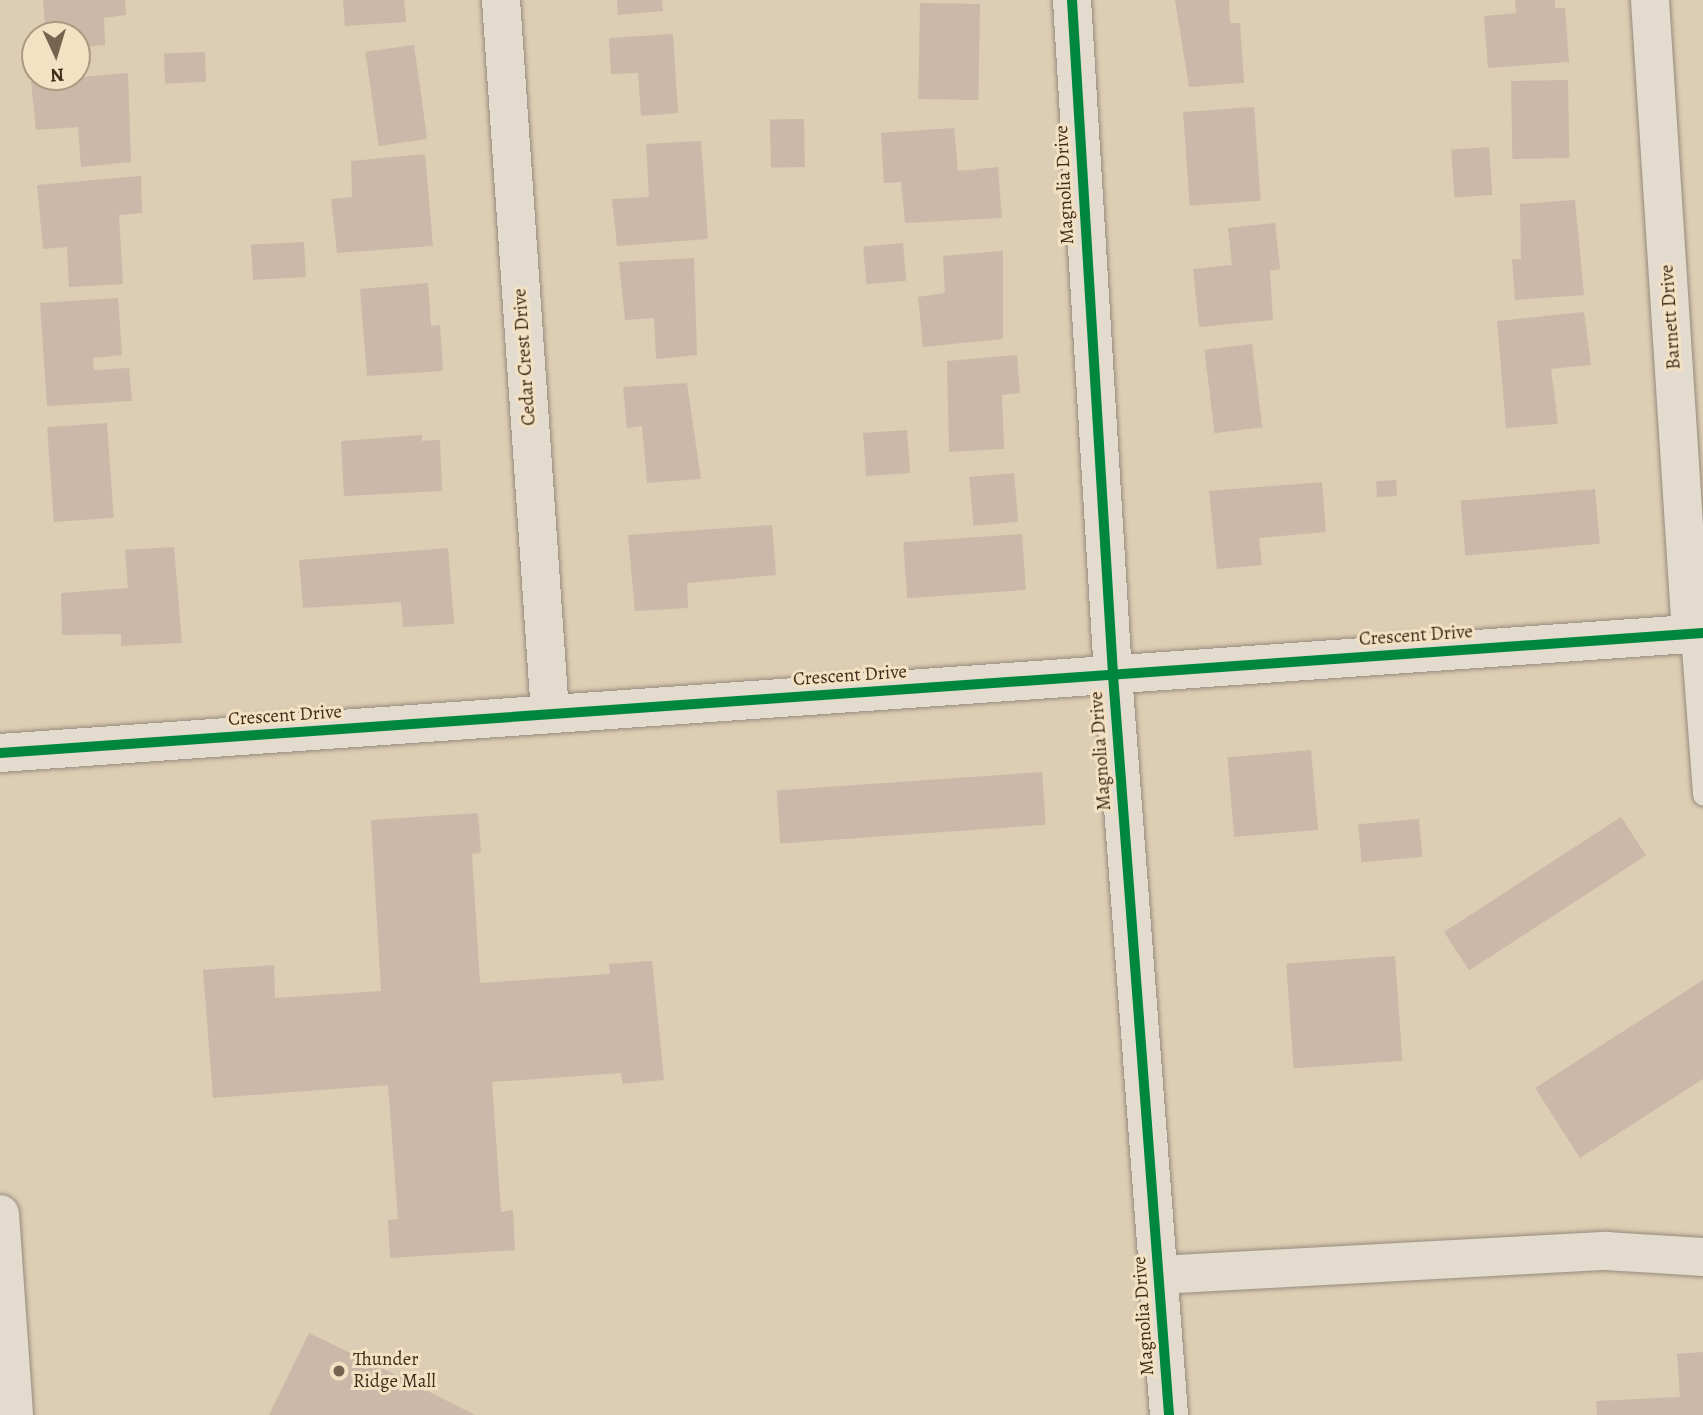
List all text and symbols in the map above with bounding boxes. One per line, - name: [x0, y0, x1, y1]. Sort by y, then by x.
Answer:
- north arrow: [21, 21, 91, 91]
- text: N: [50, 62, 65, 88]
- street label: Magnolia Drive: [1050, 125, 1080, 245]
- street label: Barnett Drive: [1656, 264, 1686, 370]
- street label: Cedar Crest Drive: [509, 288, 541, 426]
- street label: Crescent Drive: [1358, 621, 1474, 651]
- street label: Crescent Drive: [792, 661, 908, 691]
- street label: Magnolia Drive: [1085, 691, 1117, 811]
- street label: Crescent Drive: [227, 701, 343, 731]
- street label: Magnolia Drive: [1128, 1256, 1160, 1376]
- place label: Thunder Ridge Mall: [353, 1349, 436, 1393]
- marker: Thunder Ridge Mall: [331, 1363, 347, 1379]

